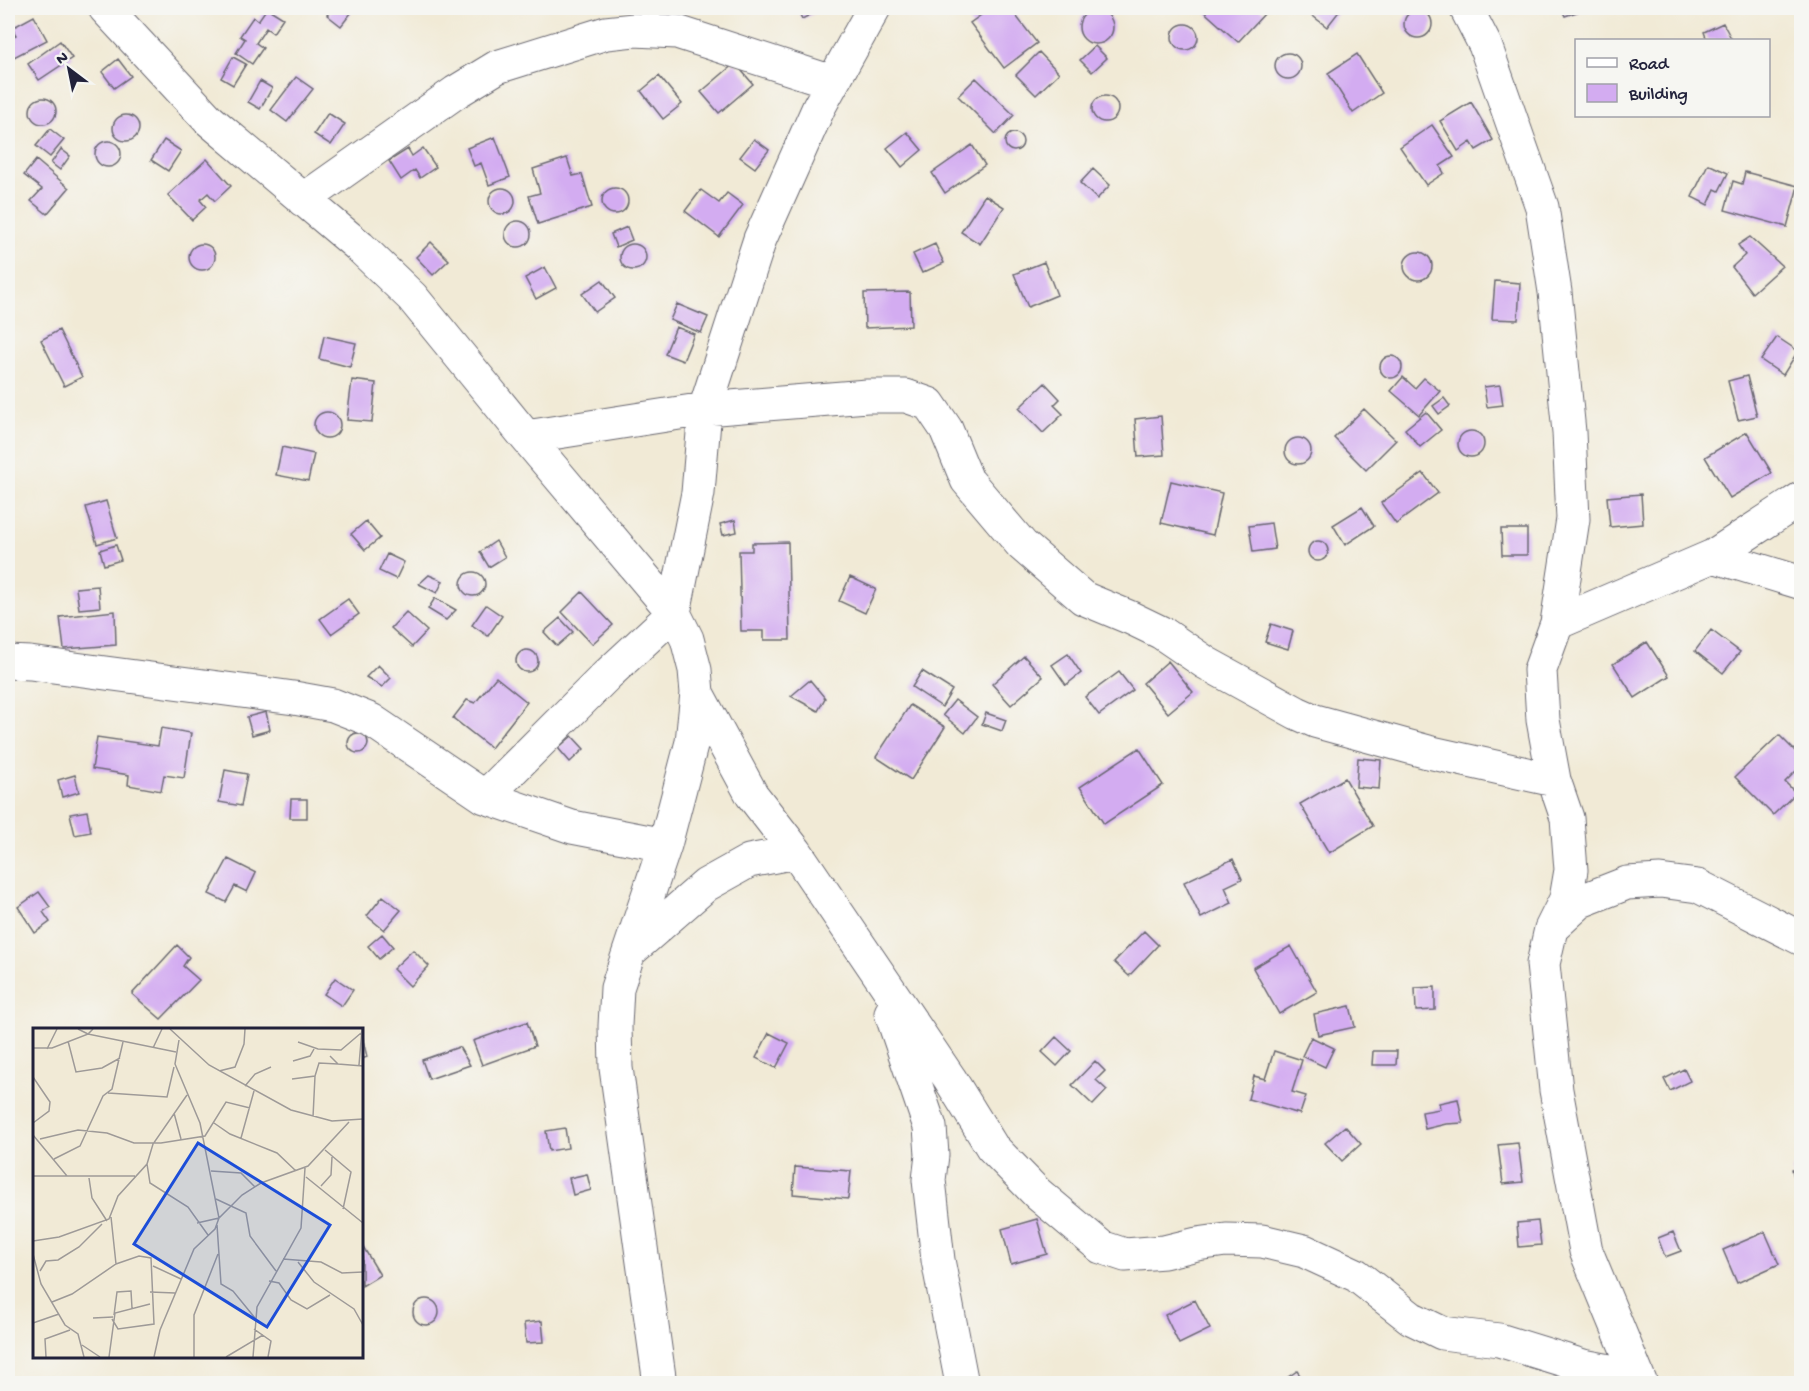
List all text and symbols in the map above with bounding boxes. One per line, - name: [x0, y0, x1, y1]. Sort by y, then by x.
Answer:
- north arrow: [39, 39, 99, 99]
- legend: [1575, 39, 1770, 117]
- text: N: [53, 48, 73, 70]
- text: Road: [1629, 55, 1670, 76]
- text: Building: [1628, 85, 1688, 106]
- inset map: [33, 1028, 363, 1358]

